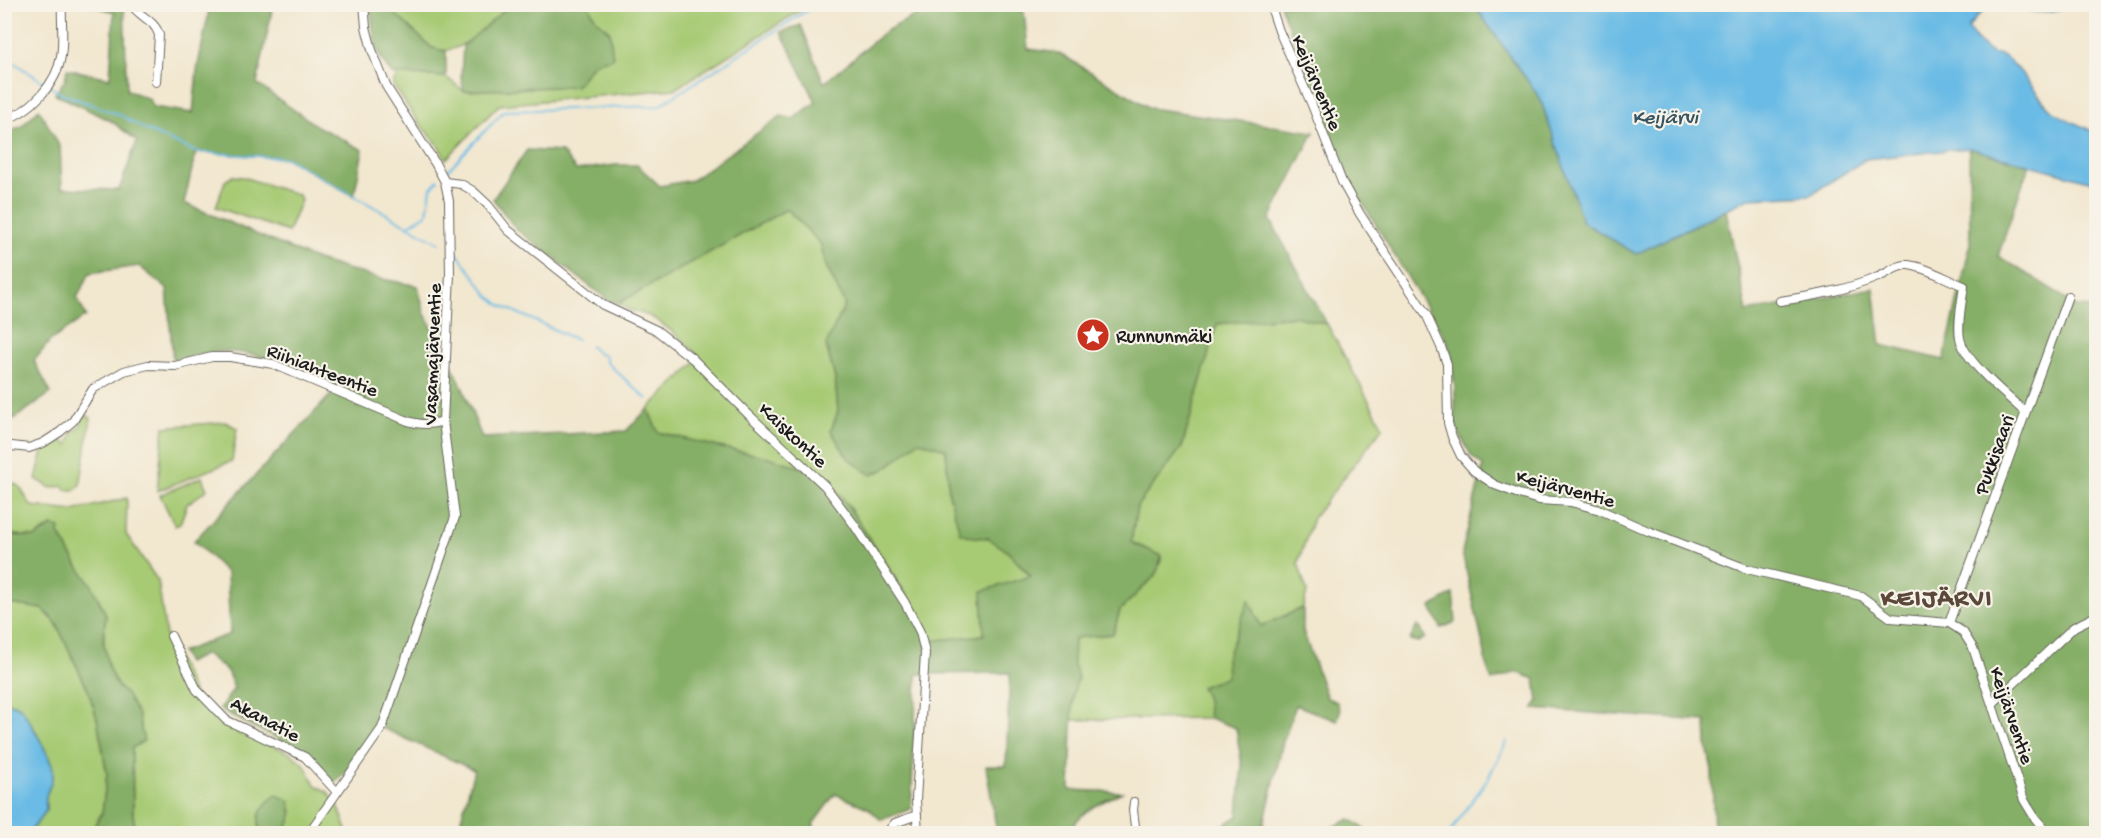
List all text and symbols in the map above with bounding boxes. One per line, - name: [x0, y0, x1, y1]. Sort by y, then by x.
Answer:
- street label: Keijärventie: [1284, 32, 1345, 135]
- water label: Keijärvi: [1632, 107, 1700, 132]
- street label: Vasamajärventie: [421, 282, 448, 426]
- place icon: Runnunmäki: [1075, 317, 1111, 353]
- place label: Runnunmäki: [1116, 327, 1212, 350]
- street label: Riihiahteentie: [263, 341, 381, 404]
- street label: Kaiskontie: [753, 399, 831, 475]
- street label: Pukkisaari: [1971, 412, 2021, 499]
- street label: Keijärventie: [1513, 466, 1618, 515]
- district label: KEIJÄRVI: [1880, 585, 1993, 616]
- street label: Keijärventie: [1982, 665, 2037, 768]
- street label: Akanatie: [226, 693, 304, 749]

